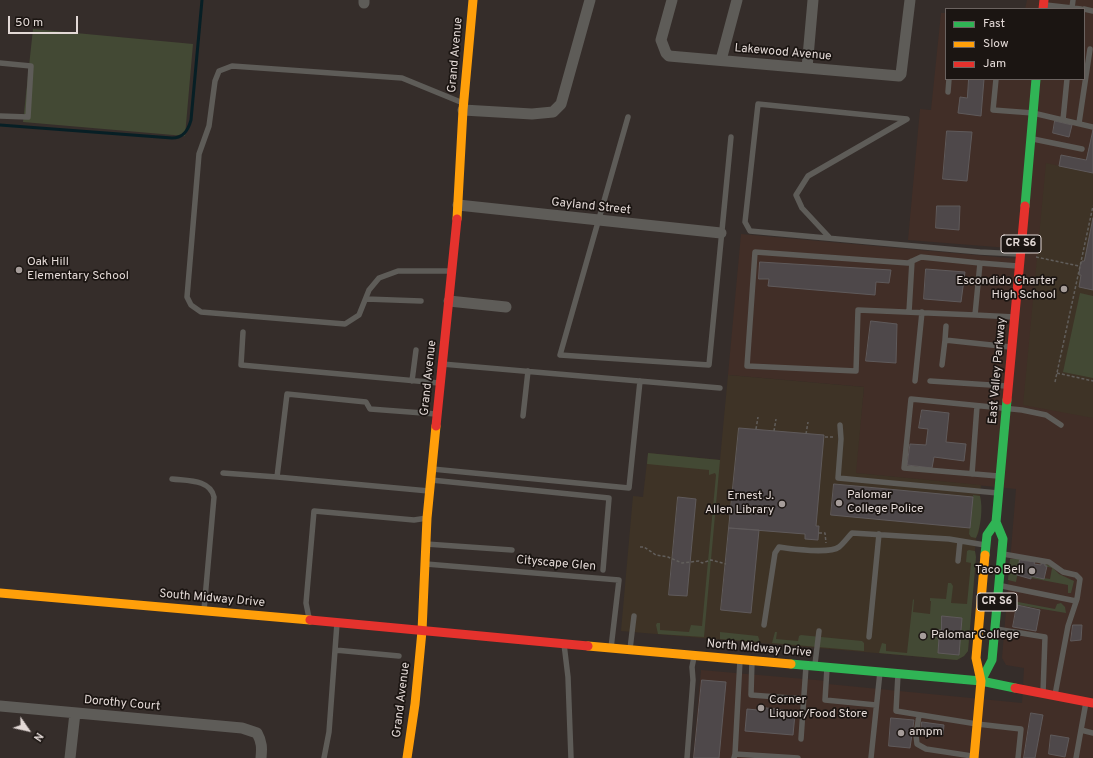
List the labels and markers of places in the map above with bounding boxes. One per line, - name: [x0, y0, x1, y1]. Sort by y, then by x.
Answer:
- place label: Oak Hill Elementary School: [27, 256, 129, 284]
- marker: Oak Hill Elementary School: [14, 265, 24, 275]
- place label: Escondido Charter High School: [956, 275, 1056, 303]
- marker: Escondido Charter High School: [1059, 284, 1069, 294]
- place label: Palomar College Police: [847, 489, 923, 517]
- place label: Ernest J. Allen Library: [705, 490, 774, 518]
- marker: Palomar College Police: [834, 498, 844, 508]
- marker: Ernest J. Allen Library: [777, 499, 787, 509]
- place label: Taco Bell: [975, 564, 1024, 578]
- marker: Taco Bell: [1027, 566, 1037, 576]
- place label: Palomar College: [931, 629, 1019, 643]
- marker: Palomar College: [918, 631, 928, 641]
- place label: Corner Liquor/Food Store: [769, 694, 867, 722]
- marker: Corner Liquor/Food Store: [756, 703, 766, 713]
- place label: ampm: [909, 726, 943, 740]
- marker: ampm: [896, 728, 906, 738]

